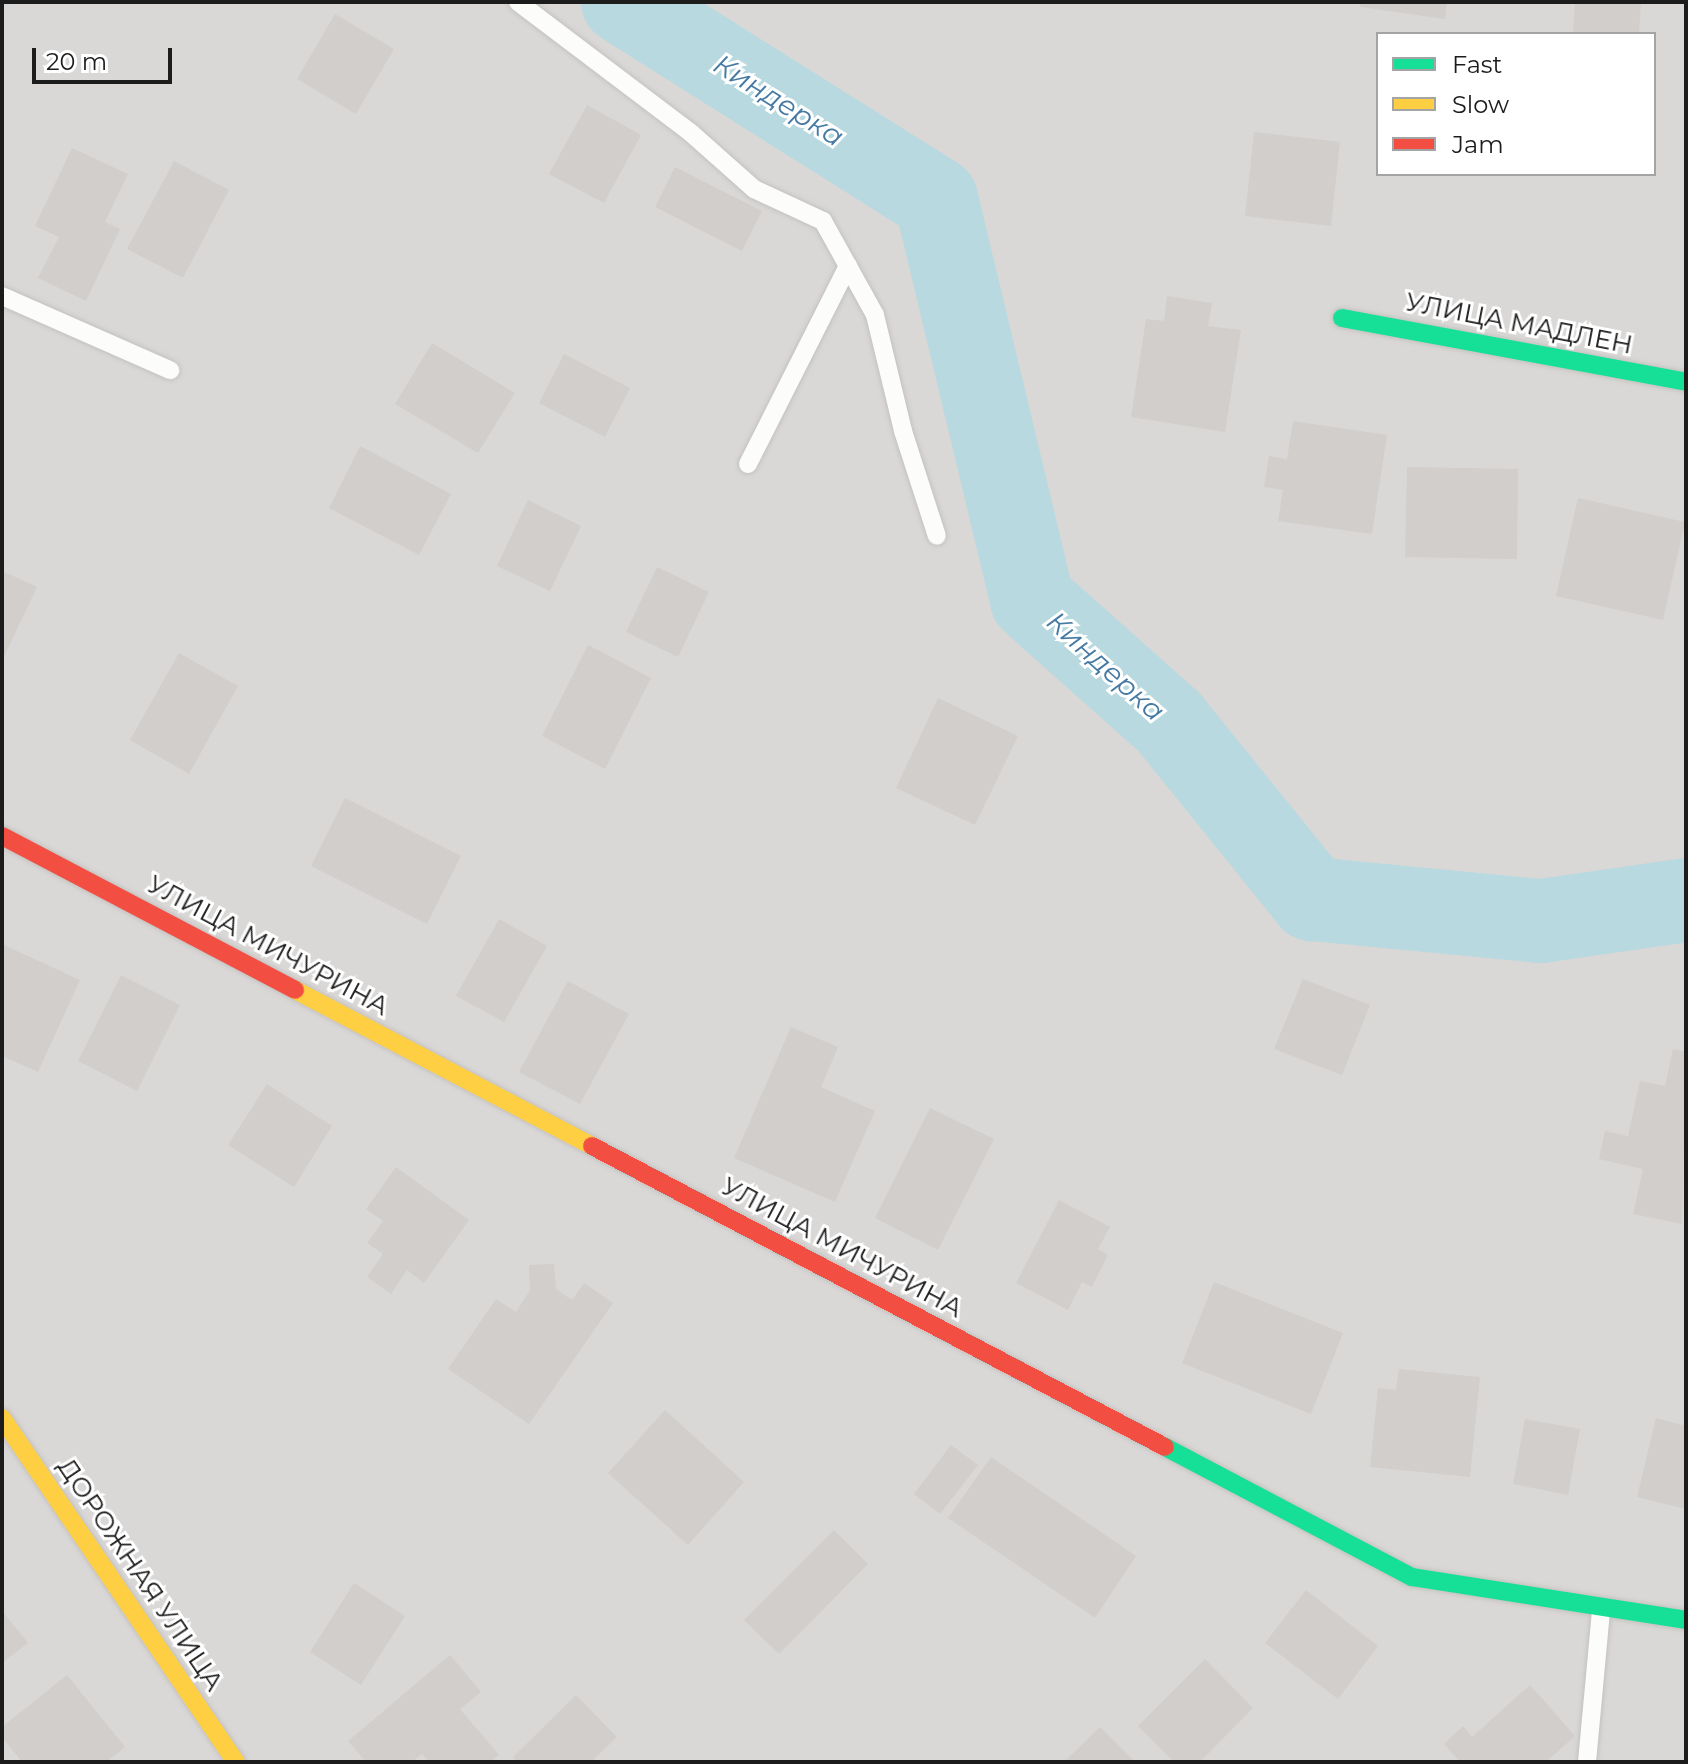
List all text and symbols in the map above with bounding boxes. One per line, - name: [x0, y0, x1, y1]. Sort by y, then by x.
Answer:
- scale bar: [36, 32, 176, 82]
- legend: [1376, 32, 1656, 176]
- text: 20 m: [46, 47, 107, 76]
- water label: Киндерка: [708, 47, 850, 153]
- text: Fast: [1452, 50, 1502, 79]
- text: Slow: [1452, 90, 1509, 119]
- text: Jam: [1452, 130, 1504, 159]
- street label: УЛИЦА МАДЛЕН: [1403, 287, 1635, 361]
- water label: Киндерка: [1040, 604, 1172, 728]
- street label: УЛИЦА МИЧУРИНА: [142, 869, 394, 1023]
- street label: УЛИЦА МИЧУРИНА: [716, 1171, 968, 1325]
- street label: ДОРОЖНАЯ УЛИЦА: [50, 1453, 230, 1697]

